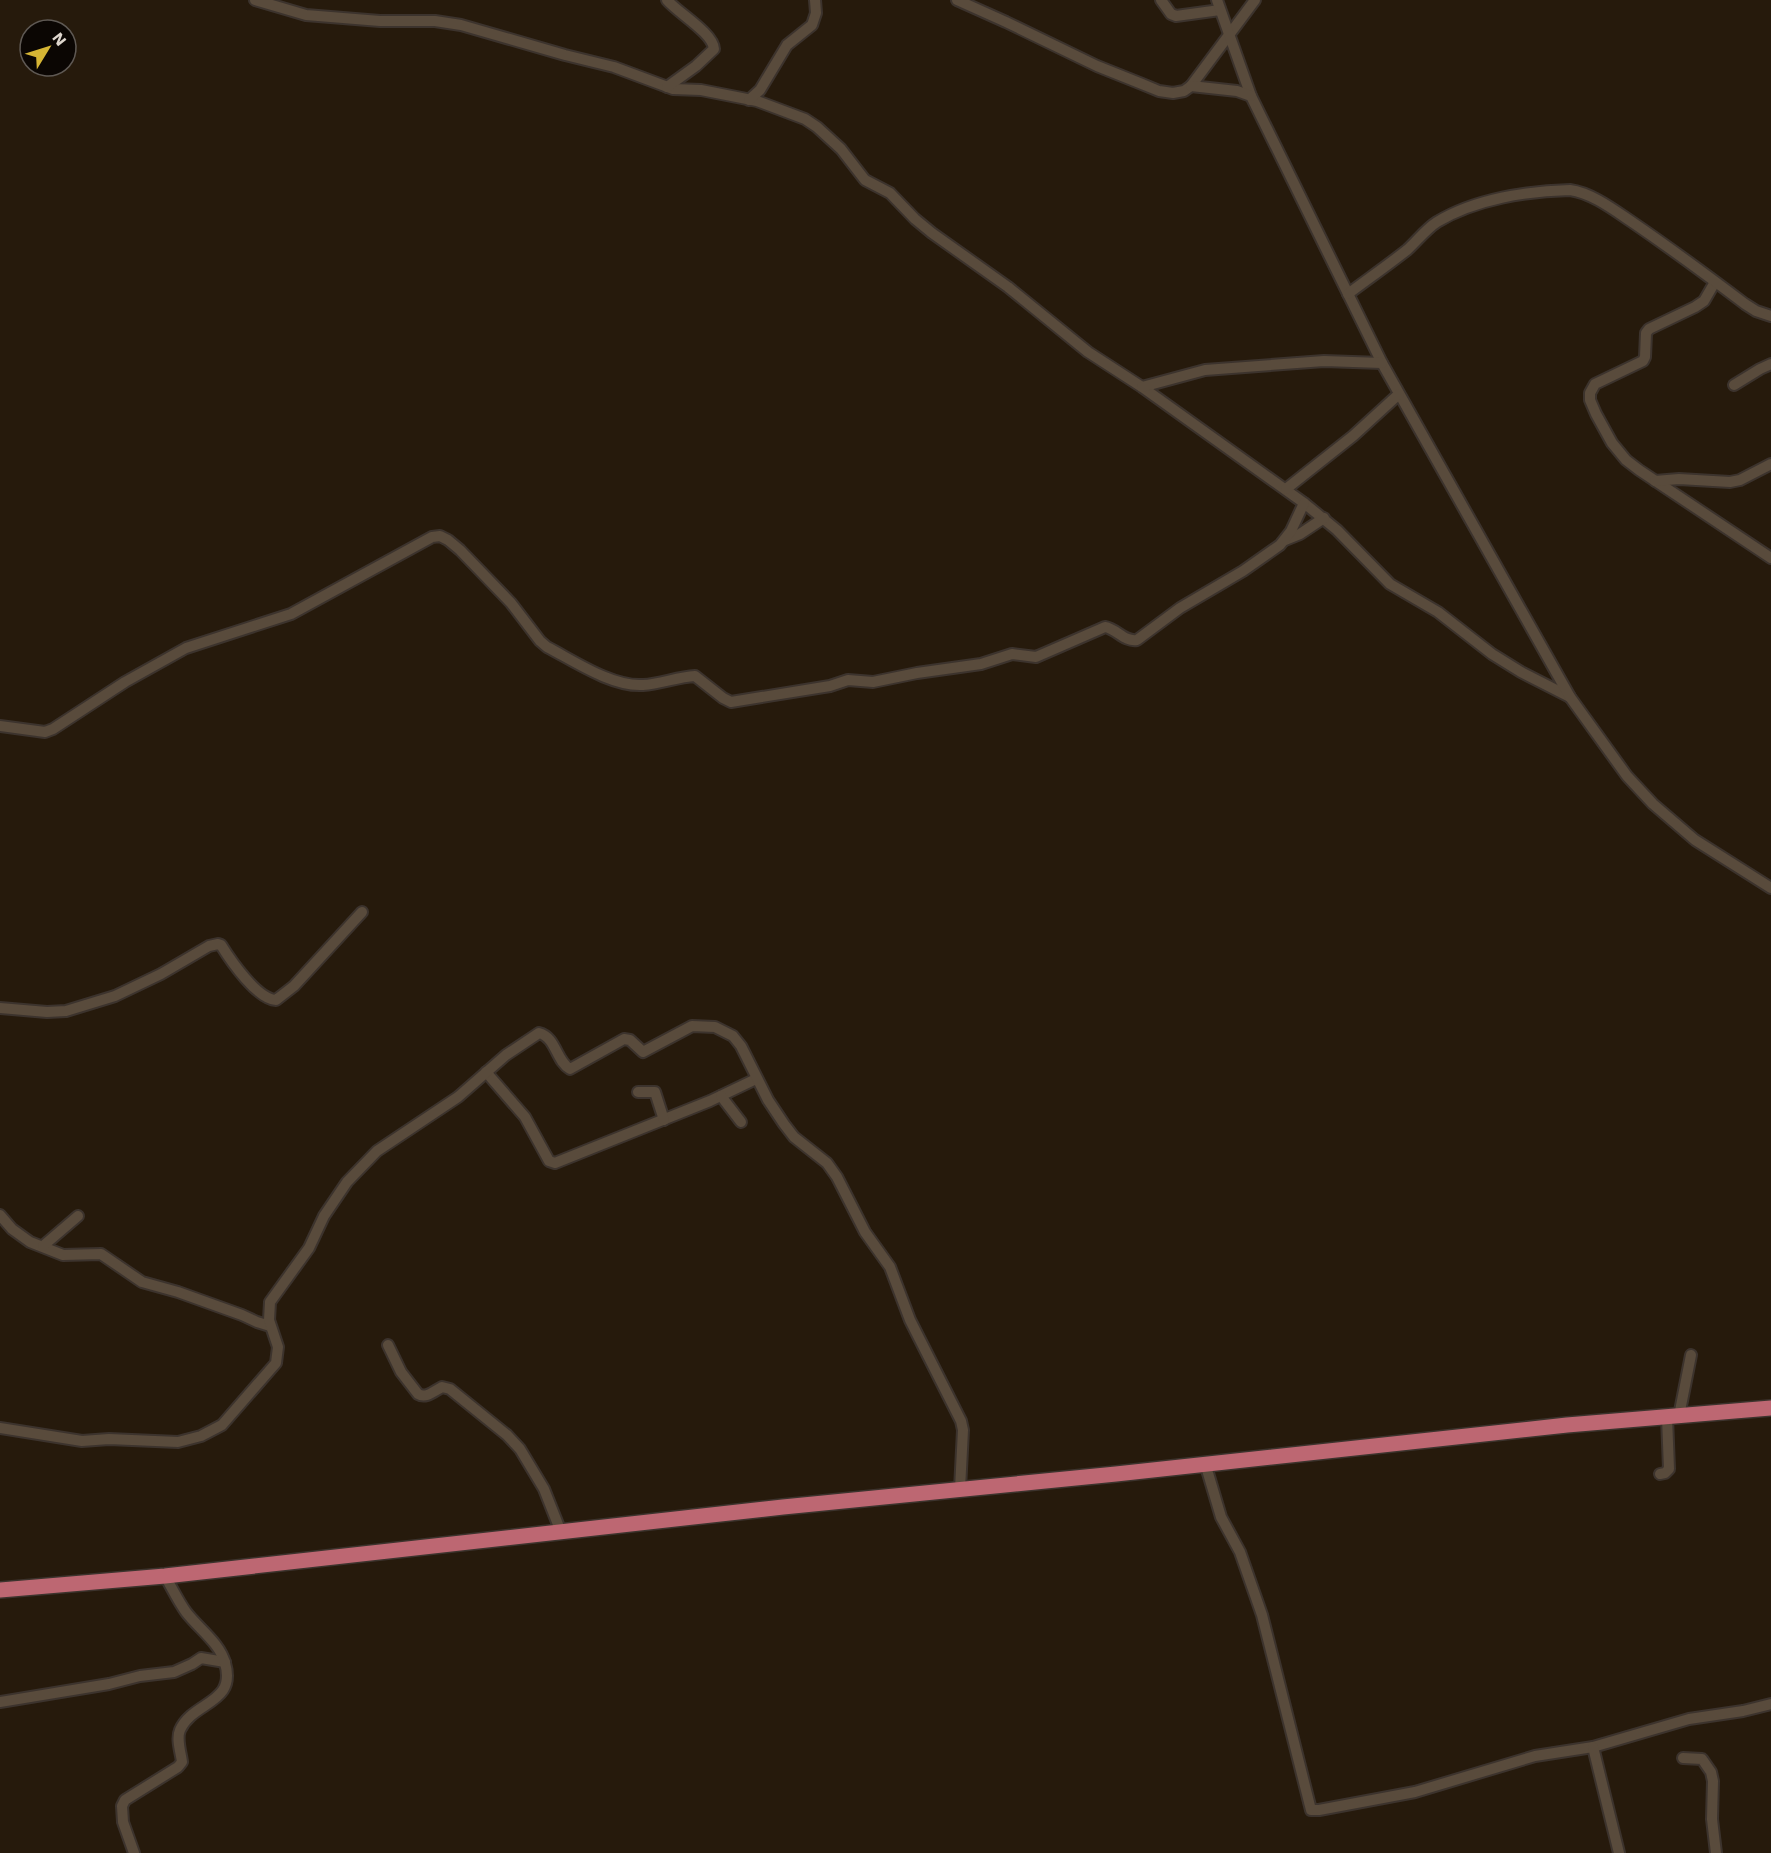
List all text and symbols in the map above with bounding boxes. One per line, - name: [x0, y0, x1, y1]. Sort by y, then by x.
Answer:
- north arrow: [18, 18, 78, 78]
- text: N: [48, 29, 71, 50]

